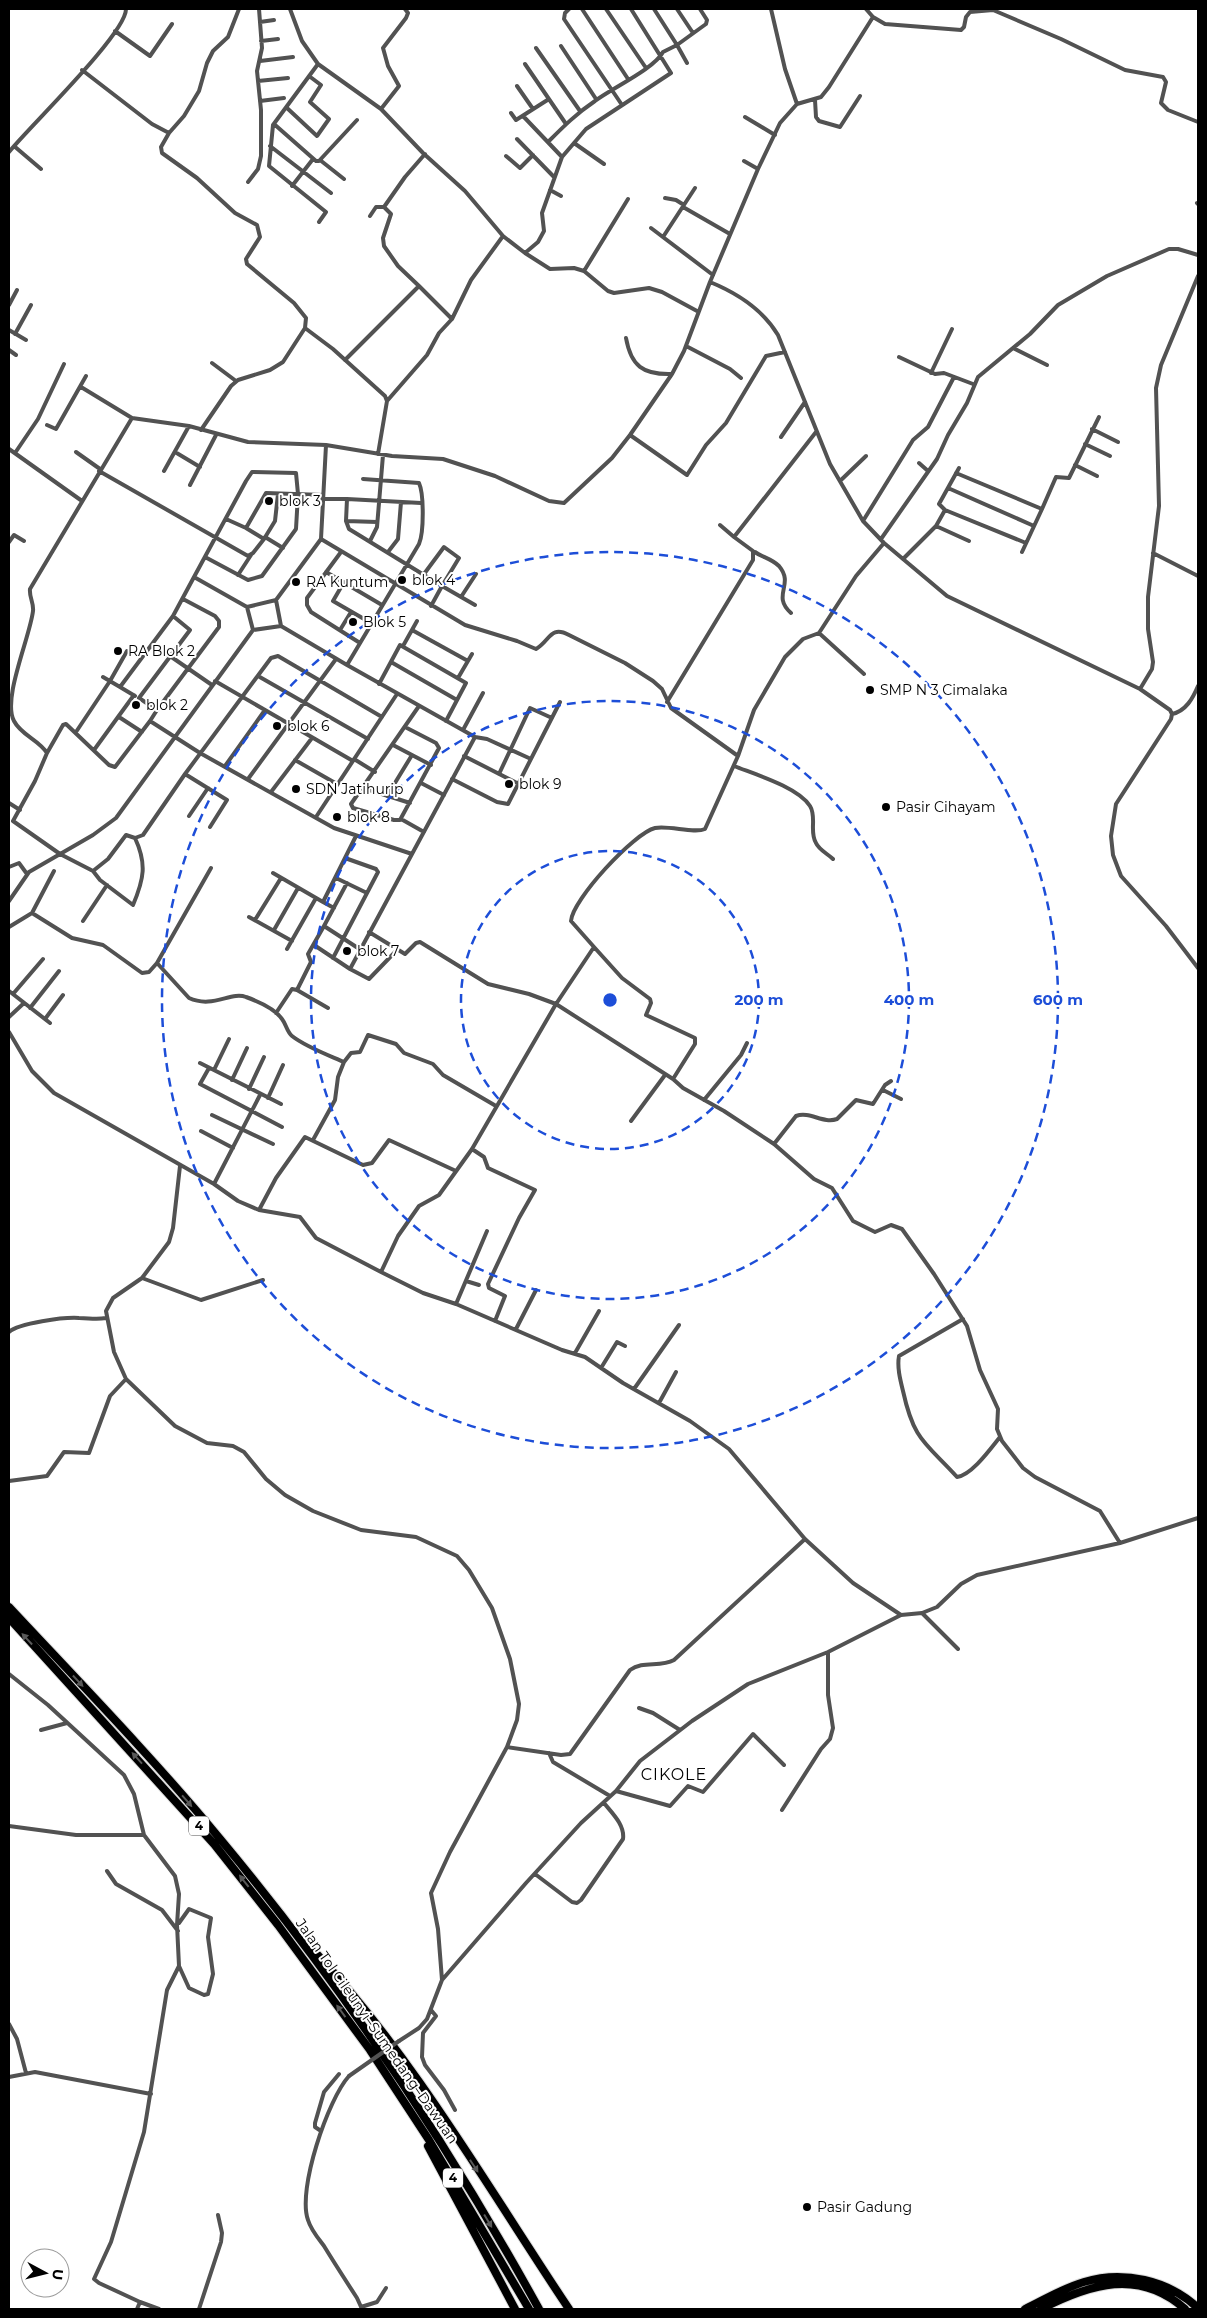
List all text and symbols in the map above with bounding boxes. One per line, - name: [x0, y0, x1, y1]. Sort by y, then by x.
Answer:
- place label: blok 3: [279, 492, 321, 510]
- marker: blok 3: [263, 495, 275, 507]
- place label: blok 4: [412, 571, 456, 589]
- place label: RA Kuntum: [306, 573, 388, 591]
- marker: blok 4: [396, 574, 408, 586]
- marker: RA Kuntum: [290, 576, 302, 588]
- place label: Blok 5: [363, 613, 406, 631]
- marker: Blok 5: [347, 616, 359, 628]
- place label: RA Blok 2: [128, 642, 195, 660]
- marker: RA Blok 2: [112, 645, 124, 657]
- place label: SMP N 3 Cimalaka: [880, 681, 1008, 699]
- marker: SMP N 3 Cimalaka: [864, 684, 876, 696]
- place label: blok 2: [146, 696, 188, 714]
- marker: blok 2: [130, 699, 142, 711]
- place label: blok 6: [287, 717, 330, 735]
- marker: blok 6: [271, 720, 283, 732]
- place label: blok 9: [519, 775, 562, 793]
- marker: blok 9: [503, 778, 515, 790]
- place label: SDN Jatihurip: [306, 780, 404, 798]
- marker: SDN Jatihurip: [290, 783, 302, 795]
- place label: Pasir Cihayam: [896, 798, 996, 816]
- marker: Pasir Cihayam: [880, 801, 892, 813]
- place label: blok 8: [347, 808, 390, 826]
- marker: blok 8: [331, 811, 343, 823]
- place label: blok 7: [357, 942, 399, 960]
- marker: blok 7: [341, 945, 353, 957]
- text: 200 m: [734, 990, 784, 1009]
- text: 400 m: [884, 990, 934, 1009]
- text: 600 m: [1033, 990, 1083, 1009]
- centre of rings: [601, 991, 619, 1009]
- one-way arrow: [21, 1633, 33, 1645]
- one-way arrow: [72, 1674, 84, 1686]
- one-way arrow: [131, 1753, 143, 1765]
- district label: CIKOLE: [641, 1765, 707, 1784]
- one-way arrow: [181, 1794, 193, 1806]
- road number: 4: [189, 1816, 209, 1835]
- one-way arrow: [239, 1874, 249, 1888]
- street label: Jalan Tol Cileunyi–Sumedang–Dawuan: [291, 1914, 462, 2147]
- one-way arrow: [336, 2004, 346, 2018]
- one-way arrow: [469, 2159, 479, 2172]
- road number: 4: [443, 2168, 463, 2188]
- place label: Pasir Gadung: [817, 2198, 912, 2216]
- marker: Pasir Gadung: [801, 2201, 813, 2213]
- one-way arrow: [484, 2214, 493, 2227]
- north arrow: [20, 2248, 70, 2298]
- text: U: [48, 2268, 68, 2281]

